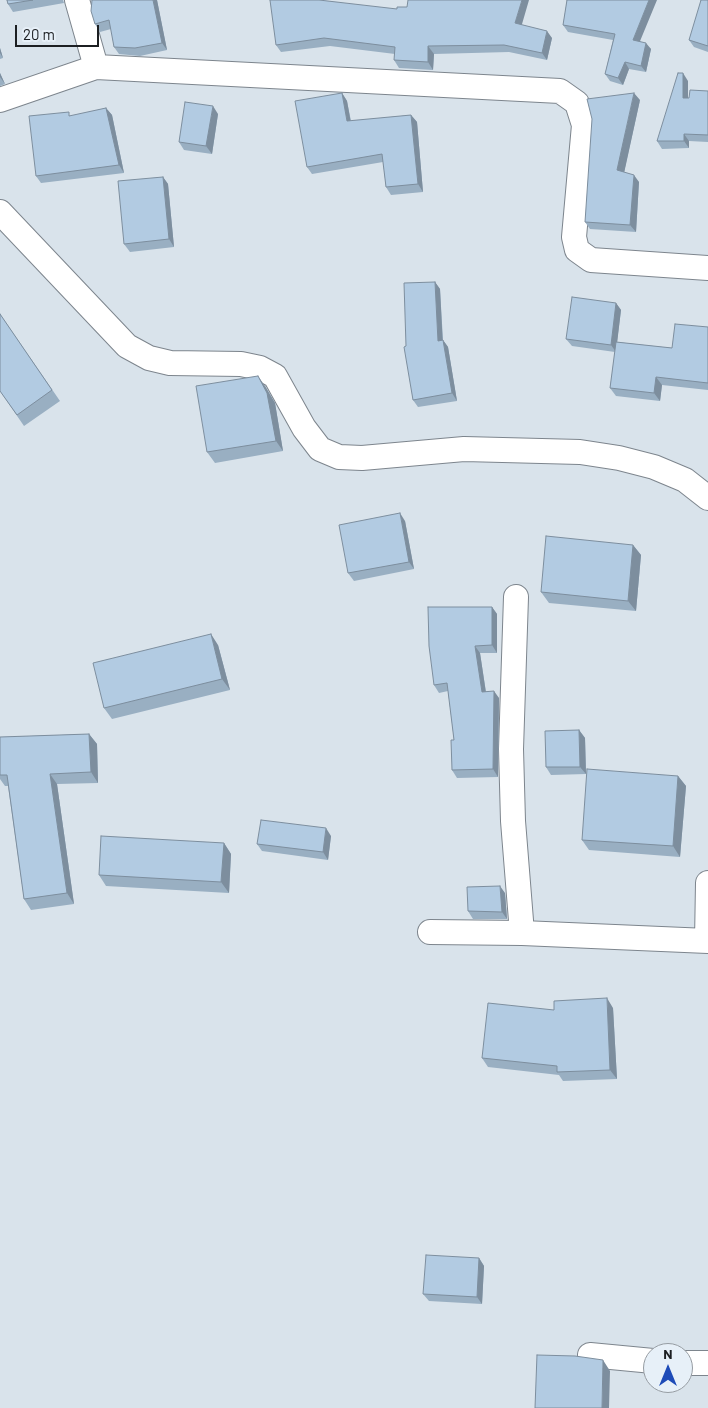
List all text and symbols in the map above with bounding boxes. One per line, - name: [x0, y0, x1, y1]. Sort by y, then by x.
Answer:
- scale bar: [18, 15, 101, 47]
- text: 20 m: [23, 25, 55, 43]
- north arrow: [643, 1343, 693, 1393]
- text: N: [663, 1345, 673, 1362]

